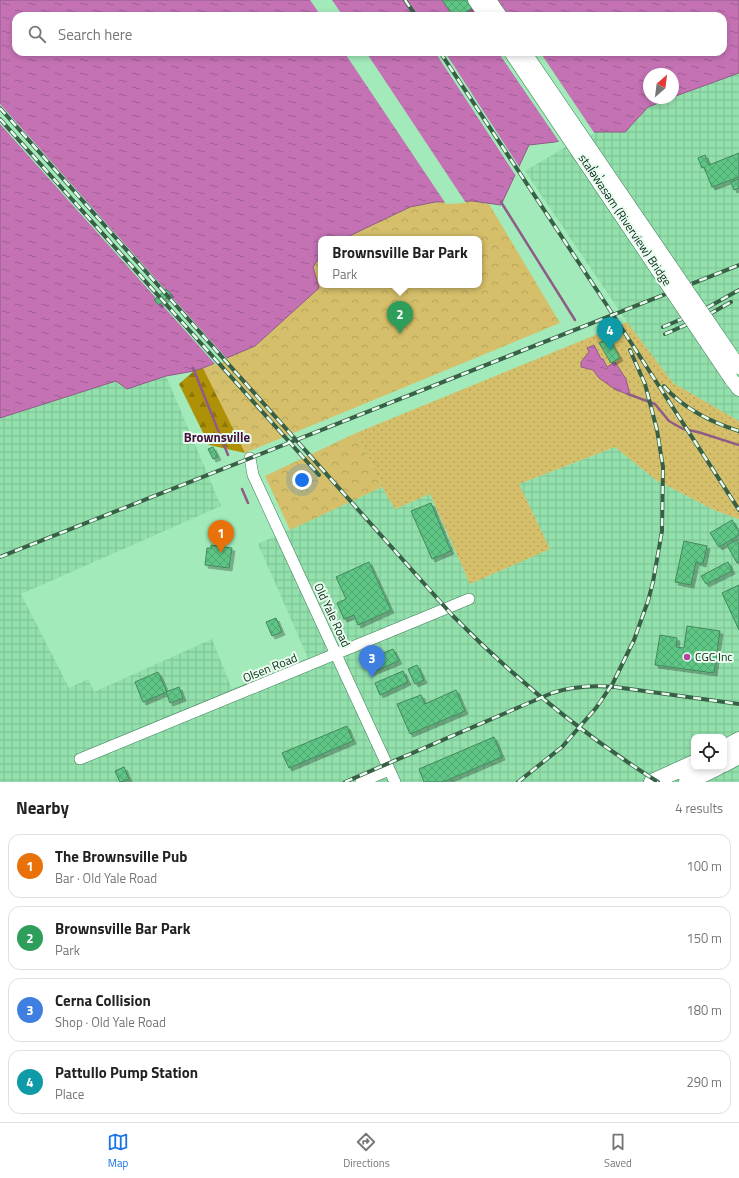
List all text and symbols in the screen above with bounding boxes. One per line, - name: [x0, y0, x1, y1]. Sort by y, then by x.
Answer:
- search box: [12, 12, 727, 56]
- icon: search: [26, 23, 48, 45]
- text: Search here: [58, 23, 132, 46]
- north arrow: [643, 68, 679, 104]
- street label: stal̕əw̓asəm (Riverview) Bridge: [574, 150, 677, 290]
- popup: [318, 236, 482, 288]
- text: Brownsville Bar Park: [332, 241, 468, 264]
- text: Park: [332, 264, 357, 284]
- pin: 2: [387, 301, 413, 334]
- pin: 4: [597, 317, 623, 350]
- district label: Brownsville: [184, 427, 251, 447]
- your location: [292, 470, 312, 490]
- pin: 1: [208, 520, 234, 553]
- street label: Old Yale Road: [309, 580, 356, 650]
- pin: 3: [359, 645, 385, 678]
- place label: CGC Inc: [695, 647, 733, 666]
- street label: Olsen Road: [240, 648, 300, 687]
- marker: CGC Inc: [682, 652, 692, 662]
- map controls: [691, 734, 727, 770]
- button: locate: [691, 734, 727, 770]
- text: Nearby: [16, 795, 69, 821]
- text: 4 results: [675, 798, 723, 818]
- text: The Brownsville Pub: [55, 845, 187, 868]
- text: 1: [26, 856, 34, 876]
- text: 100 m: [686, 856, 722, 876]
- text: Bar · Old Yale Road: [55, 868, 157, 888]
- text: Brownsville Bar Park: [55, 917, 190, 940]
- text: 2: [26, 928, 34, 948]
- text: 150 m: [686, 928, 722, 948]
- text: Park: [55, 940, 80, 960]
- text: Cerna Collision: [55, 989, 151, 1012]
- text: 3: [26, 1000, 34, 1020]
- text: 180 m: [686, 1000, 722, 1020]
- text: Shop · Old Yale Road: [55, 1012, 166, 1032]
- text: Pattullo Pump Station: [55, 1061, 198, 1084]
- text: 4: [26, 1072, 34, 1092]
- text: 290 m: [686, 1072, 722, 1092]
- text: Place: [55, 1084, 84, 1104]
- tab: Map: [107, 1131, 129, 1171]
- tab: Directions: [343, 1131, 390, 1171]
- tab: Saved: [604, 1131, 632, 1171]

